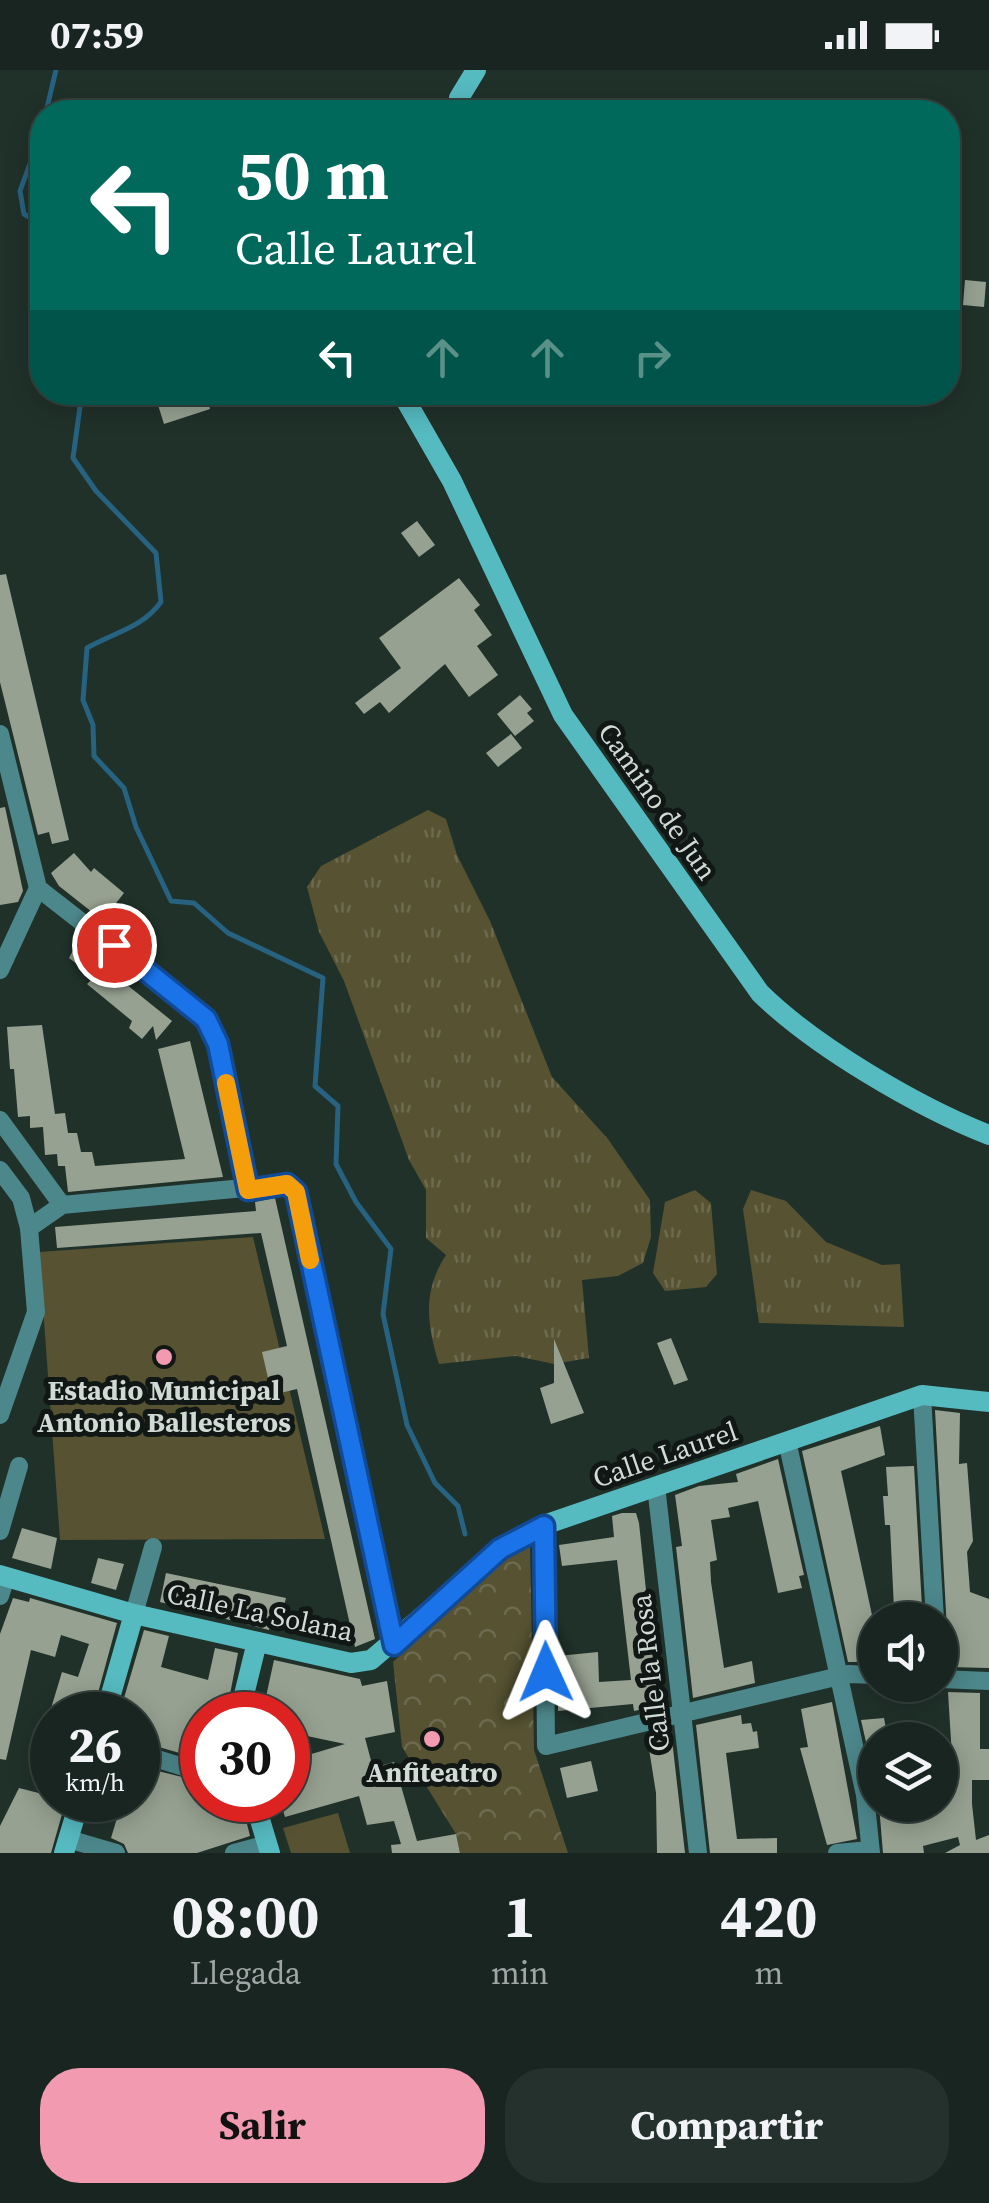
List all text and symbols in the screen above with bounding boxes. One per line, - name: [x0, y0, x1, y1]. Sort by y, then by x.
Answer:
- text: 07:59: [50, 9, 144, 61]
- text: 50 m: [235, 126, 389, 222]
- icon: left: [70, 140, 200, 270]
- text: Calle Laurel: [235, 217, 477, 279]
- icon: left: [310, 330, 365, 385]
- icon: ahead: [415, 330, 470, 385]
- icon: ahead: [520, 330, 575, 385]
- icon: right: [625, 330, 680, 385]
- street label: Camino de Jun: [590, 715, 726, 887]
- pin: [72, 903, 157, 988]
- icon: arrive: [87, 918, 142, 973]
- marker: Estadio Municipal Antonio Ballesteros: [153, 1346, 175, 1368]
- place label: Estadio Municipal Antonio Ballesteros: [37, 1371, 291, 1441]
- street label: Calle Laurel: [588, 1412, 742, 1496]
- street label: Calle La Solana: [163, 1574, 357, 1650]
- street label: Calle la Rosa: [621, 1592, 678, 1754]
- map controls: [858, 1602, 958, 1822]
- button: sound: [858, 1602, 958, 1702]
- position arrow: [494, 1620, 598, 1724]
- speed limit sign: 30: [180, 1692, 310, 1822]
- text: 26: [68, 1710, 122, 1779]
- button: layers: [858, 1722, 958, 1822]
- marker: Anfiteatro: [421, 1728, 443, 1750]
- place label: Anfiteatro: [366, 1753, 498, 1791]
- text: km/h: [65, 1765, 125, 1799]
- text: 08:00: [171, 1875, 319, 1957]
- text: 1: [503, 1875, 536, 1957]
- text: 420: [720, 1875, 818, 1957]
- text: Llegada: [190, 1951, 301, 1995]
- text: min: [491, 1951, 549, 1995]
- text: m: [754, 1951, 783, 1995]
- button: Salir: [40, 2068, 485, 2183]
- button: Compartir: [505, 2068, 949, 2183]

